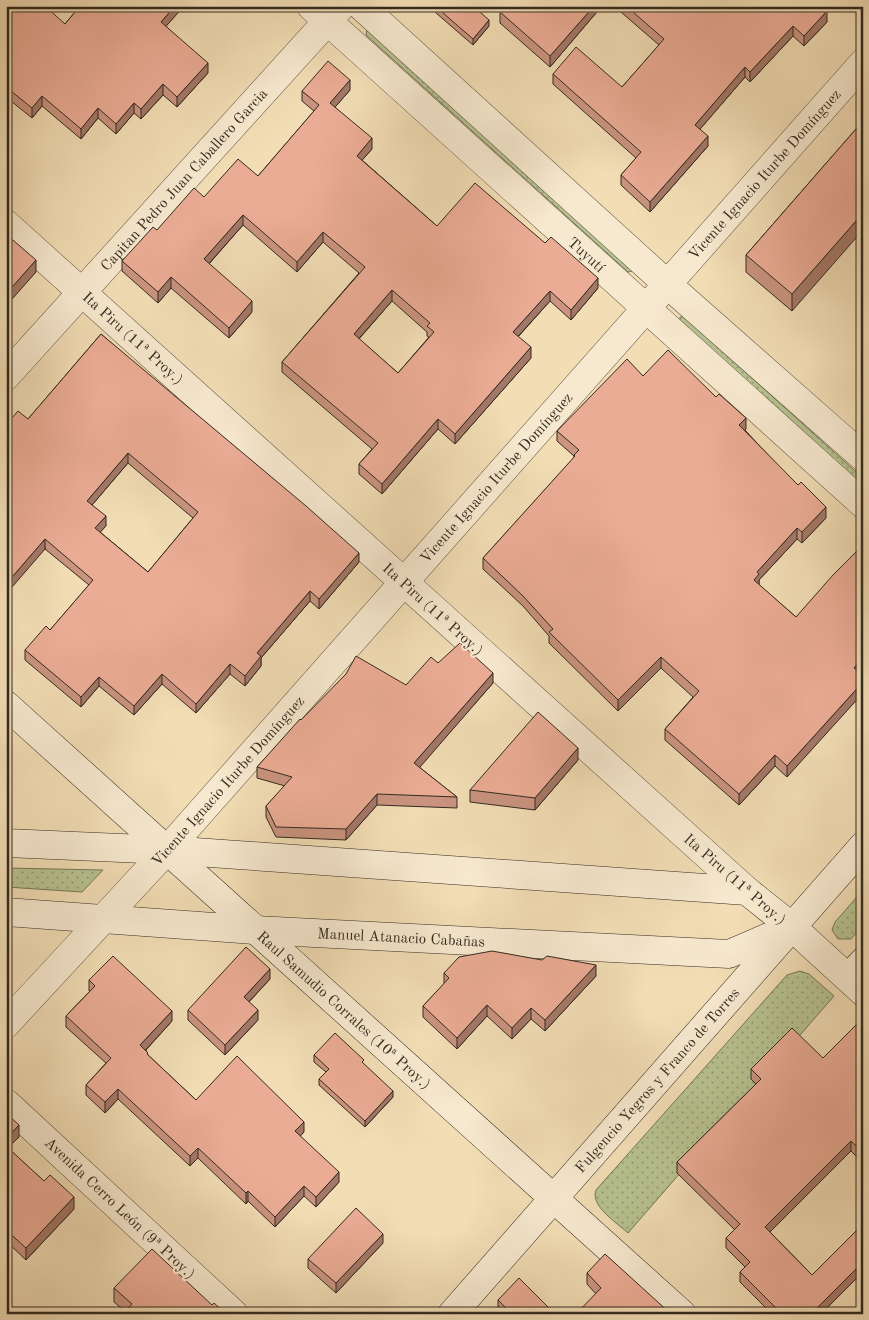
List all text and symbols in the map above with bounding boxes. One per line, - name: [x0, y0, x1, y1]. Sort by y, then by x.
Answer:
- street label: Capitan Pedro Juan Caballero Garcia: [99, 86, 271, 275]
- street label: Vicente Ignacio Iturbe Domínguez: [687, 87, 845, 263]
- street label: Tuyutí: [564, 235, 608, 277]
- street label: Ita Piru (11ª Proy.): [79, 290, 185, 388]
- street label: Vicente Ignacio Iturbe Domínguez: [418, 391, 576, 567]
- street label: Ita Piru (11ª Proy.): [379, 561, 485, 659]
- street label: Vicente Ignacio Iturbe Domínguez: [150, 694, 308, 870]
- street label: Ita Piru (11ª Proy.): [680, 832, 788, 928]
- street label: Manuel Atanacio Cabañas: [317, 927, 485, 951]
- street label: Raul Samudio Corrales (10ª Proy.): [253, 929, 433, 1093]
- street label: Fulgencio Yegros y Franco de Torres: [573, 986, 743, 1177]
- street label: Avenida Cerro León (9ª Proy.): [41, 1136, 197, 1283]

